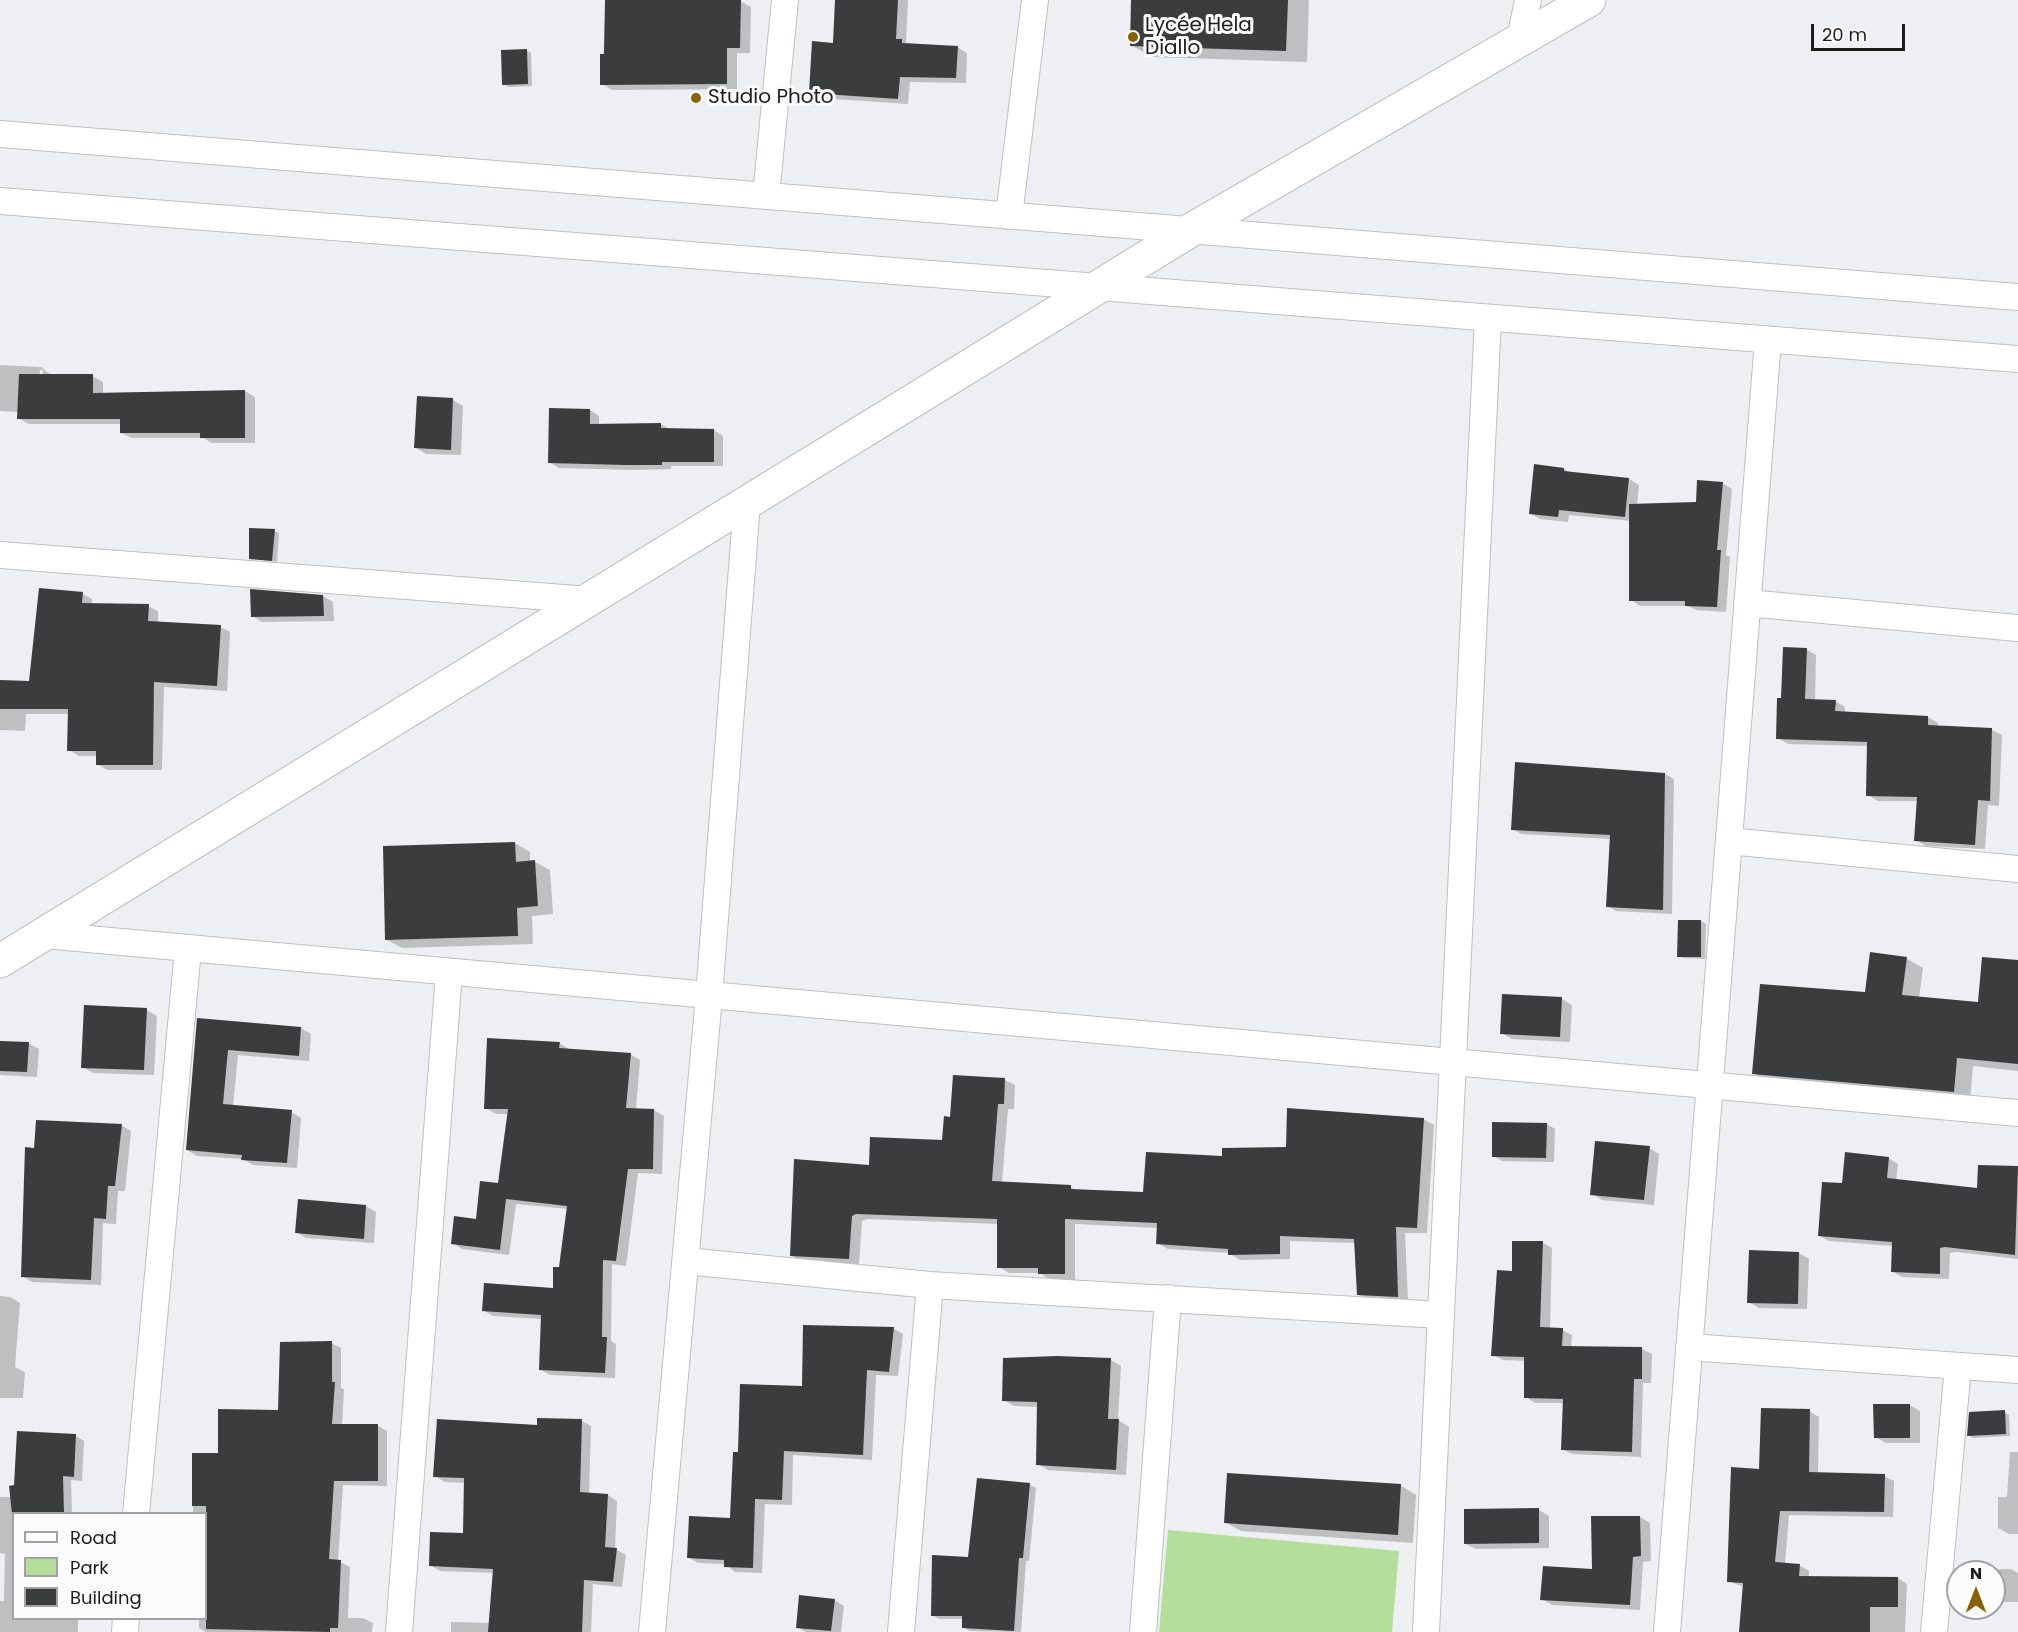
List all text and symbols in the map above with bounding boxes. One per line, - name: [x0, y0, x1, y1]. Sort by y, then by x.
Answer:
- scale bar: [1814, 12, 1908, 50]
- place label: Lycée Hela Diallo: [1145, 14, 1252, 61]
- text: 20 m: [1822, 22, 1867, 47]
- marker: Lycée Hela Diallo: [1126, 30, 1140, 44]
- place label: Studio Photo: [708, 86, 834, 110]
- marker: Studio Photo: [689, 91, 703, 105]
- legend: [12, 1512, 207, 1620]
- text: Road: [70, 1525, 117, 1550]
- text: Park: [70, 1555, 109, 1580]
- north arrow: [1946, 1560, 2006, 1620]
- text: N: [1970, 1562, 1982, 1585]
- text: Building: [70, 1585, 142, 1610]

